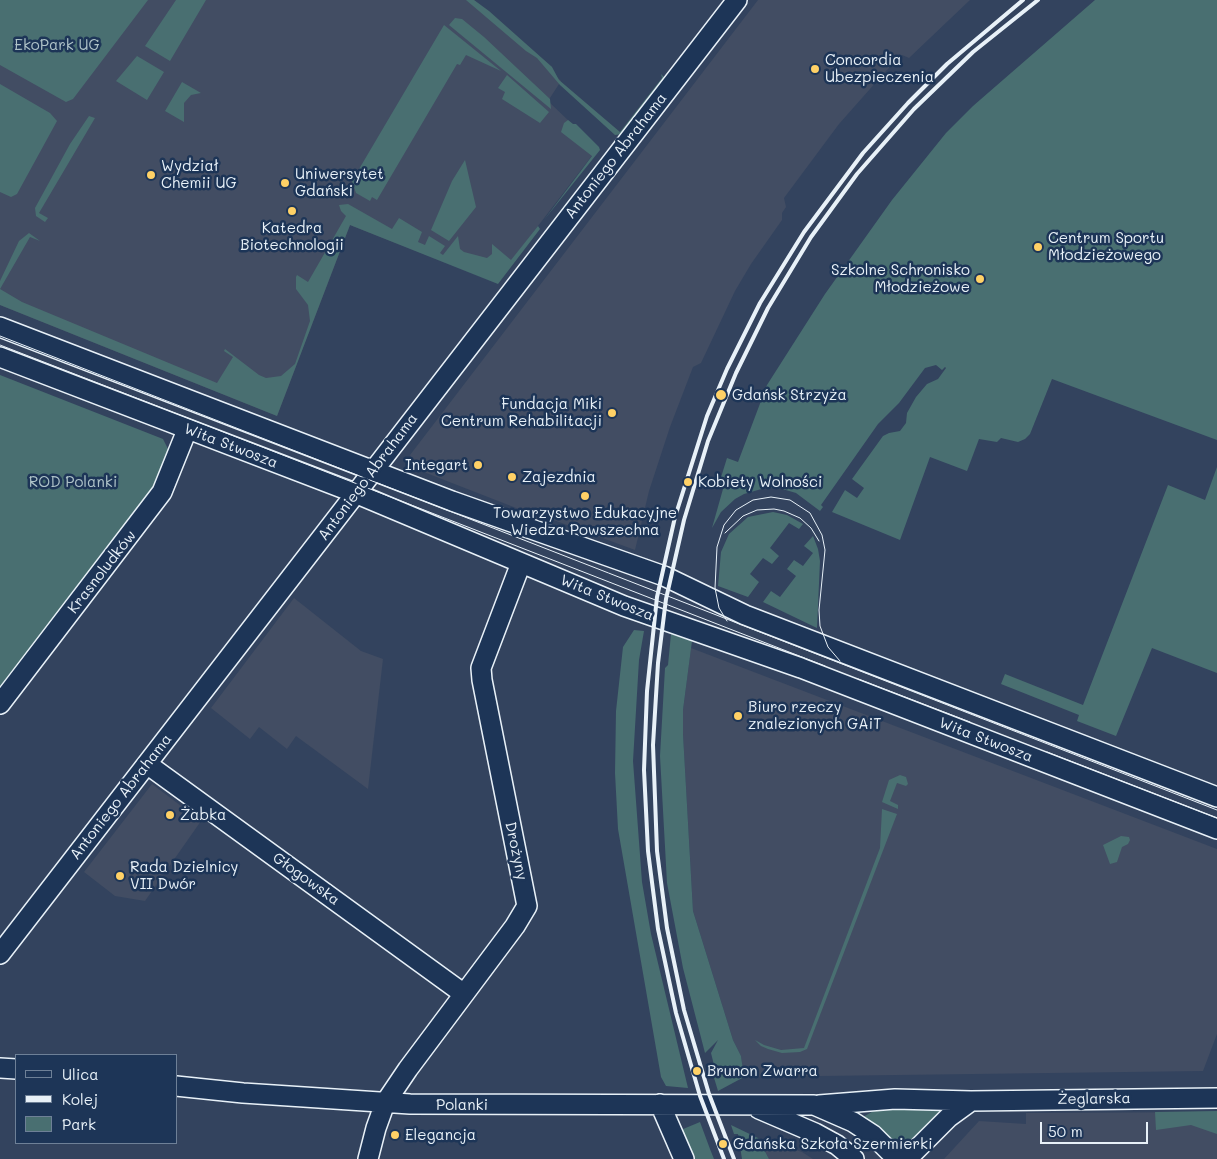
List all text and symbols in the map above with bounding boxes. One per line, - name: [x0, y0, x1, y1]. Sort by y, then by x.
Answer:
- park label: EkoPark UG: [14, 36, 100, 54]
- place label: Concordia Ubezpieczenia: [825, 51, 934, 86]
- marker: Concordia Ubezpieczenia: [809, 63, 821, 75]
- street label: Antoniego Abrahama: [561, 90, 671, 222]
- place label: Wydział Chemii UG: [161, 157, 237, 192]
- place label: Uniwersytet Gdański: [295, 165, 384, 200]
- marker: Wydział Chemii UG: [145, 169, 157, 181]
- marker: Uniwersytet Gdański: [279, 177, 291, 189]
- marker: Katedra Biotechnologii: [286, 205, 298, 217]
- place label: Katedra Biotechnologii: [240, 219, 344, 254]
- place label: Centrum Sportu Młodzieżowego: [1048, 229, 1164, 264]
- marker: Centrum Sportu Młodzieżowego: [1032, 241, 1044, 253]
- place label: Szkolne Schronisko Młodzieżowe: [831, 261, 970, 296]
- marker: Szkolne Schronisko Młodzieżowe: [974, 273, 986, 285]
- place label: Gdańsk Strzyża: [732, 386, 847, 404]
- marker: Gdańsk Strzyża: [714, 388, 728, 402]
- place label: Fundacja Miki Centrum Rehabilitacji: [441, 395, 602, 430]
- marker: Fundacja Miki Centrum Rehabilitacji: [606, 407, 618, 419]
- street label: Antoniego Abrahama: [314, 410, 422, 544]
- street label: Wita Stwosza: [182, 420, 280, 472]
- place label: Integart: [405, 456, 468, 474]
- marker: Integart: [472, 459, 484, 471]
- place label: Zajezdnia: [522, 468, 596, 486]
- marker: Zajezdnia: [506, 471, 518, 483]
- park label: ROD Polanki: [29, 473, 117, 491]
- place label: Kobiety Wolności: [698, 473, 822, 491]
- marker: Kobiety Wolności: [682, 476, 694, 488]
- marker: Towarzystwo Edukacyjne Wiedza Powszechna: [579, 490, 591, 502]
- place label: Towarzystwo Edukacyjne Wiedza Powszechna: [493, 504, 677, 539]
- street label: Krasnoludków: [64, 527, 140, 617]
- street label: Wita Stwosza: [558, 571, 656, 625]
- place label: Biuro rzeczy znalezionych GAiT: [748, 698, 882, 733]
- marker: Biuro rzeczy znalezionych GAiT: [732, 710, 744, 722]
- street label: Wita Stwosza: [937, 714, 1035, 766]
- street label: Antoniego Abrahama: [66, 731, 176, 863]
- place label: Żabka: [180, 806, 226, 824]
- marker: Żabka: [164, 809, 176, 821]
- street label: Drożyny: [501, 820, 531, 882]
- street label: Głogowska: [269, 849, 343, 909]
- place label: Rada Dzielnicy VII Dwór: [130, 858, 238, 893]
- marker: Rada Dzielnicy VII Dwór: [114, 870, 126, 882]
- legend: [15, 1054, 178, 1144]
- place label: Brunon Zwarra: [707, 1062, 818, 1080]
- text: Ulica: [62, 1064, 99, 1084]
- marker: Brunon Zwarra: [691, 1065, 703, 1077]
- text: Kolej: [62, 1089, 98, 1109]
- street label: Żeglarska: [1057, 1089, 1131, 1109]
- street label: Polanki: [436, 1096, 488, 1114]
- scale bar: [1042, 1112, 1150, 1144]
- text: Park: [62, 1114, 96, 1134]
- text: 50 m: [1048, 1121, 1083, 1141]
- place label: Elegancja: [405, 1126, 476, 1144]
- marker: Elegancja: [389, 1129, 401, 1141]
- place label: Gdańska Szkoła Szermierki: [733, 1135, 933, 1153]
- marker: Gdańska Szkoła Szermierki: [717, 1138, 729, 1150]

